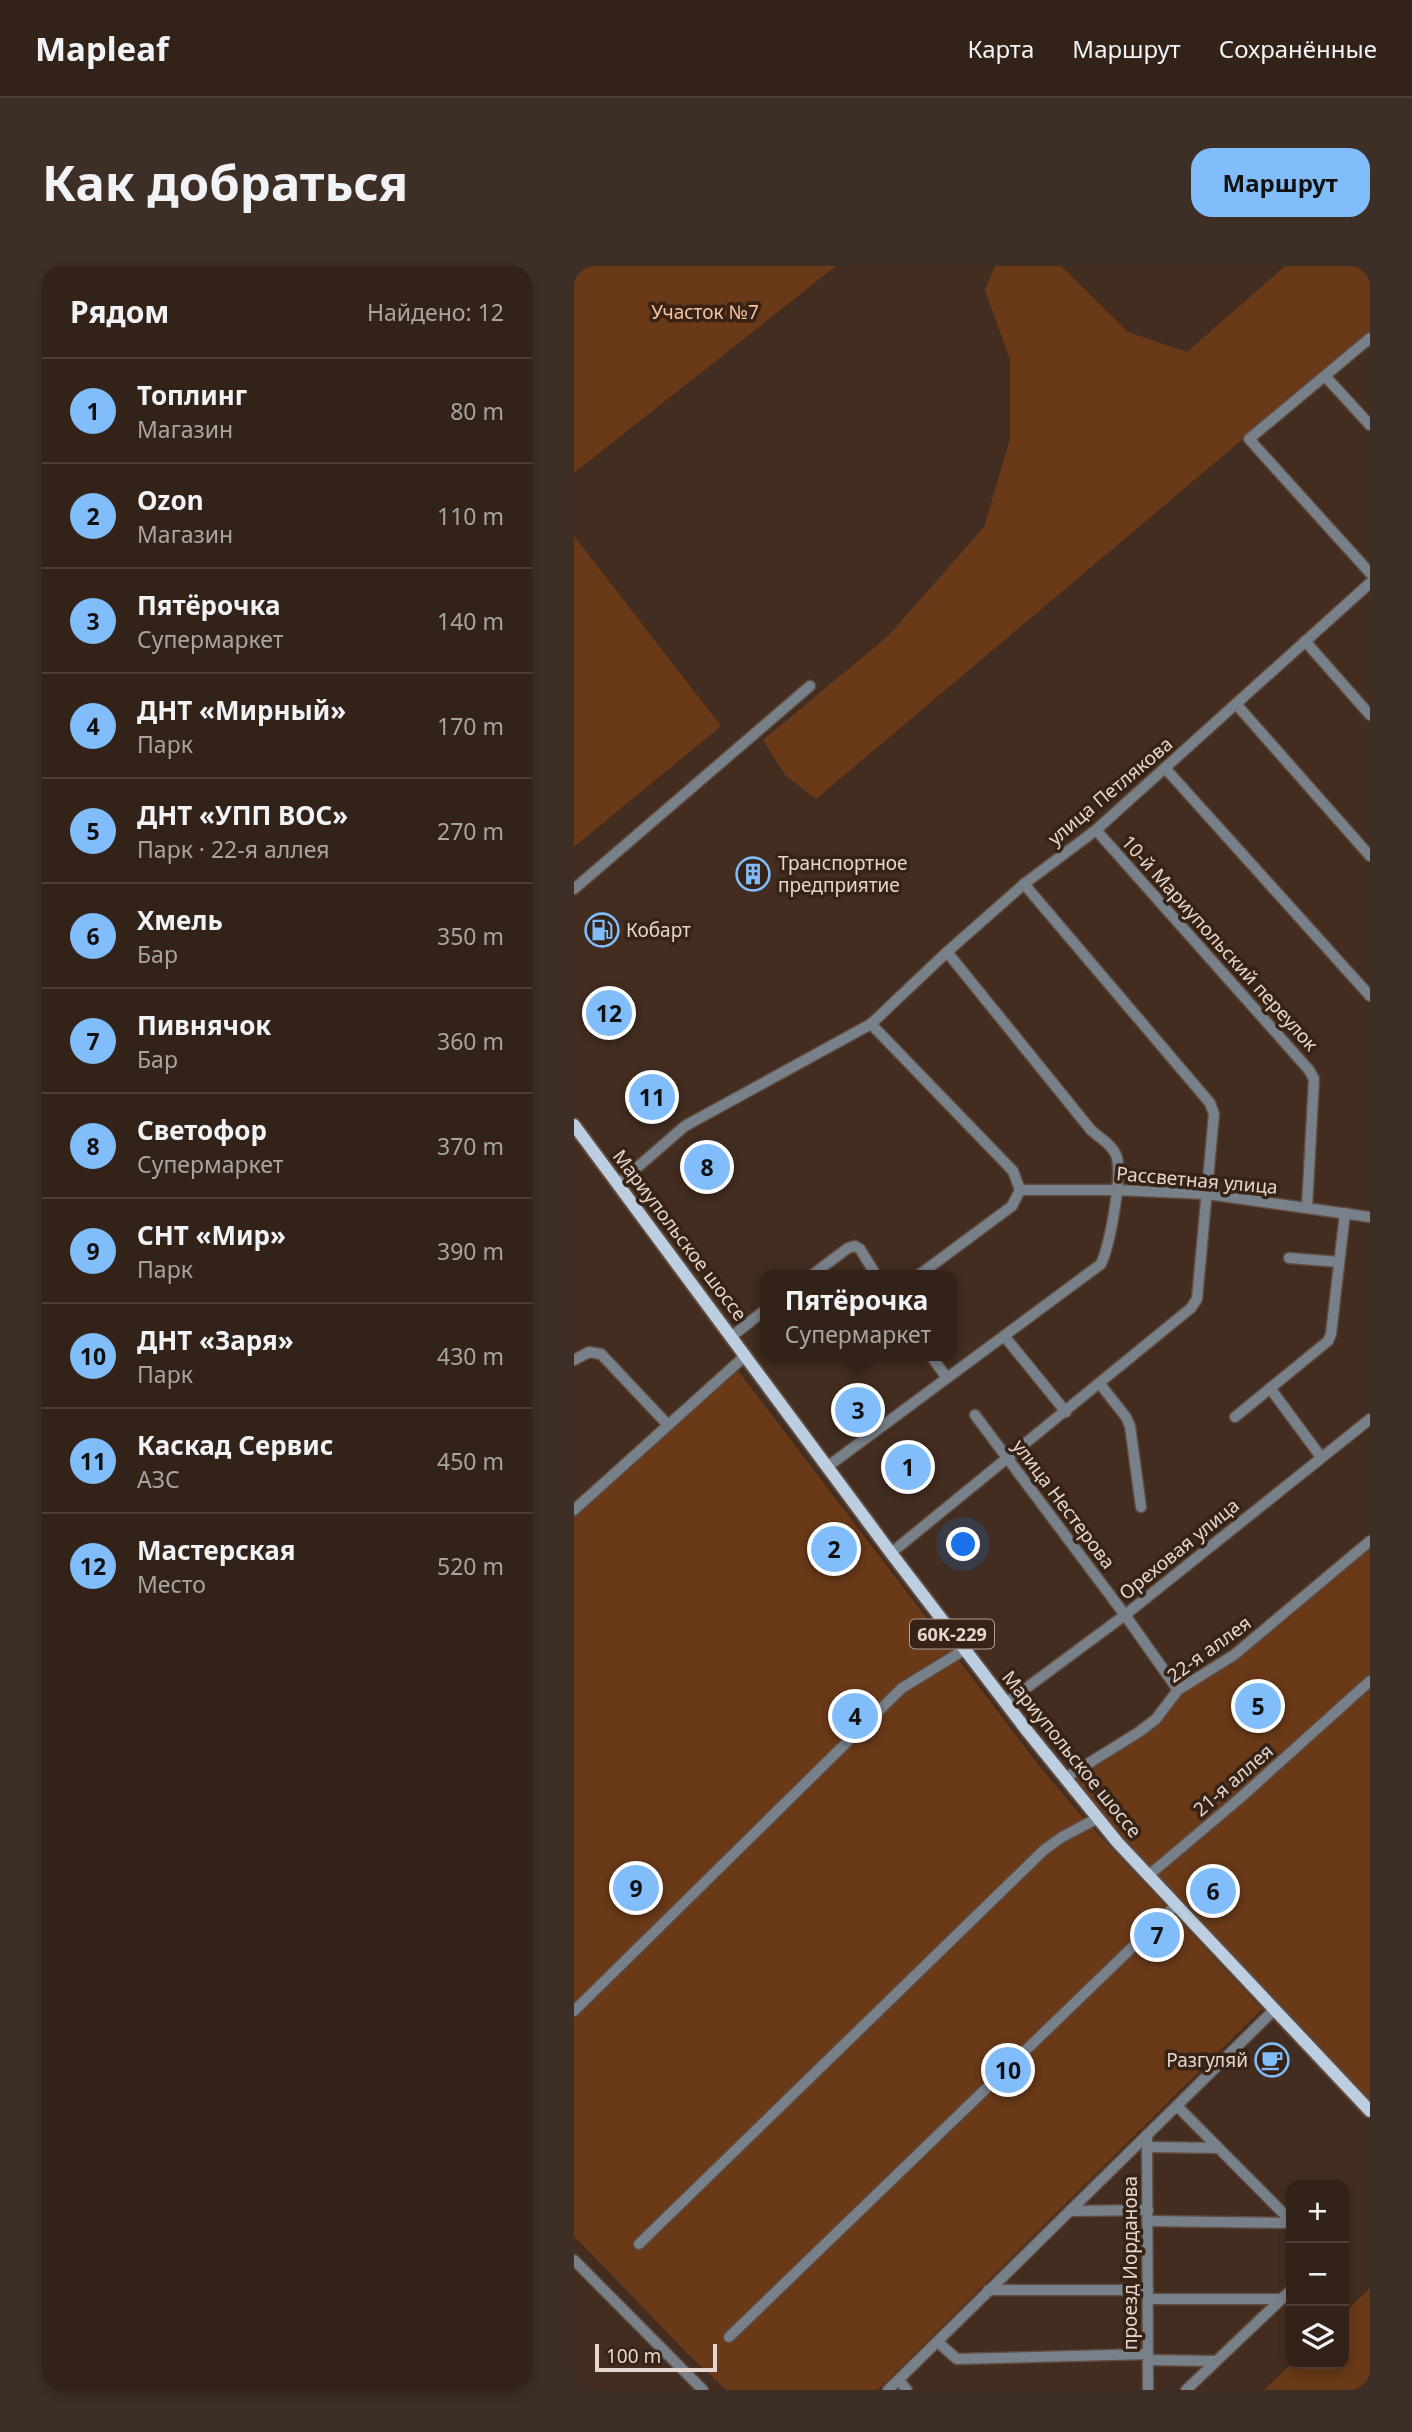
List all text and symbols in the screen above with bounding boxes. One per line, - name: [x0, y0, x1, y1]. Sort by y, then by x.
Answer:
- text: Mapleaf: [35, 26, 169, 71]
- text: Карта: [967, 32, 1034, 65]
- text: Маршрут: [1072, 32, 1181, 65]
- text: Сохранённые: [1219, 32, 1377, 65]
- button: Маршрут: [1191, 148, 1370, 217]
- text: Как добраться: [42, 149, 408, 215]
- text: Рядом: [70, 291, 169, 332]
- text: Найдено: 12: [367, 296, 504, 328]
- park label: Участок №7: [651, 299, 759, 325]
- text: Топлинг: [137, 377, 247, 413]
- text: 1: [86, 395, 100, 427]
- text: 80 m: [450, 395, 504, 427]
- text: Магазин: [137, 413, 233, 445]
- text: Ozon: [137, 482, 204, 518]
- text: 2: [86, 500, 100, 532]
- text: 110 m: [437, 500, 504, 532]
- text: Магазин: [137, 518, 233, 550]
- text: Пятёрочка: [137, 587, 281, 623]
- text: 3: [86, 605, 100, 637]
- text: 140 m: [437, 605, 504, 637]
- text: Супермаркет: [137, 623, 283, 655]
- text: ДНТ «Мирный»: [137, 692, 346, 728]
- text: 4: [86, 710, 100, 742]
- text: 170 m: [437, 710, 504, 742]
- text: Парк: [137, 728, 193, 760]
- street label: улица Петлякова: [1042, 731, 1178, 851]
- text: ДНТ «УПП ВОС»: [137, 797, 348, 833]
- text: 5: [86, 815, 100, 847]
- text: 270 m: [437, 815, 504, 847]
- street label: 10-й Мариупольский переулок: [1116, 829, 1324, 1057]
- text: Парк · 22-я аллея: [137, 833, 329, 865]
- place label: Транспортное предприятие: [778, 850, 908, 898]
- building icon: Транспортное предприятие: [734, 855, 772, 893]
- text: Хмель: [137, 902, 223, 938]
- fuel station icon: Кобарт: [583, 911, 621, 949]
- place label: Кобарт: [626, 917, 691, 943]
- text: 6: [86, 920, 100, 952]
- text: 350 m: [437, 920, 504, 952]
- text: Бар: [137, 938, 178, 970]
- pin: 12: [586, 987, 632, 1039]
- text: Пивнячок: [137, 1007, 271, 1043]
- text: 7: [86, 1025, 100, 1057]
- text: 360 m: [437, 1025, 504, 1057]
- text: Бар: [137, 1043, 178, 1075]
- pin: 11: [629, 1071, 675, 1123]
- text: Светофор: [137, 1112, 267, 1148]
- text: 8: [86, 1130, 100, 1162]
- text: 370 m: [437, 1130, 504, 1162]
- pin: 8: [684, 1141, 730, 1193]
- street label: Мариупольское шоссе: [607, 1144, 753, 1326]
- text: Супермаркет: [137, 1148, 283, 1180]
- street label: Рассветная улица: [1115, 1160, 1279, 1200]
- text: СНТ «Мир»: [137, 1217, 286, 1253]
- text: 9: [86, 1235, 100, 1267]
- text: 390 m: [437, 1235, 504, 1267]
- text: Парк: [137, 1253, 193, 1285]
- popup: [760, 1270, 956, 1361]
- text: Пятёрочка: [785, 1282, 928, 1318]
- text: Супермаркет: [785, 1318, 931, 1350]
- text: ДНТ «Заря»: [137, 1322, 294, 1358]
- text: 10: [80, 1340, 106, 1372]
- text: 430 m: [437, 1340, 504, 1372]
- text: Парк: [137, 1358, 193, 1390]
- pin: 3: [835, 1384, 881, 1436]
- text: Каскад Сервис: [137, 1427, 333, 1463]
- street label: улица Нестерова: [1007, 1434, 1121, 1574]
- pin: 1: [885, 1441, 931, 1493]
- text: 11: [80, 1445, 106, 1477]
- text: 450 m: [437, 1445, 504, 1477]
- text: АЗС: [137, 1463, 180, 1495]
- street label: Ореховая улица: [1113, 1492, 1245, 1606]
- pin: 2: [811, 1523, 857, 1575]
- your location: [946, 1527, 980, 1561]
- text: Мастерская: [137, 1532, 296, 1568]
- text: 12: [80, 1550, 106, 1582]
- text: 520 m: [437, 1550, 504, 1582]
- text: Место: [137, 1568, 206, 1600]
- street label: 22-я аллея: [1162, 1610, 1256, 1688]
- road number: 60К-229: [910, 1619, 994, 1648]
- street label: Мариупольское шоссе: [996, 1665, 1148, 1843]
- pin: 5: [1235, 1680, 1281, 1732]
- pin: 4: [832, 1690, 878, 1742]
- street label: 21-я аллея: [1188, 1738, 1278, 1822]
- pin: 9: [613, 1862, 659, 1914]
- pin: 6: [1190, 1865, 1236, 1917]
- pin: 7: [1134, 1909, 1180, 1961]
- cafe icon: Разгуляй: [1253, 2041, 1291, 2079]
- pin: 10: [985, 2044, 1031, 2096]
- place label: Разгуляй: [1166, 2047, 1248, 2073]
- street label: проезд Иорданова: [1117, 2176, 1143, 2350]
- map controls: [1286, 2180, 1349, 2369]
- button: +: [1286, 2180, 1349, 2243]
- button: −: [1286, 2243, 1349, 2306]
- button: layers: [1286, 2306, 1349, 2369]
- scale bar: [595, 2341, 718, 2373]
- text: 100 m: [606, 2343, 661, 2369]

